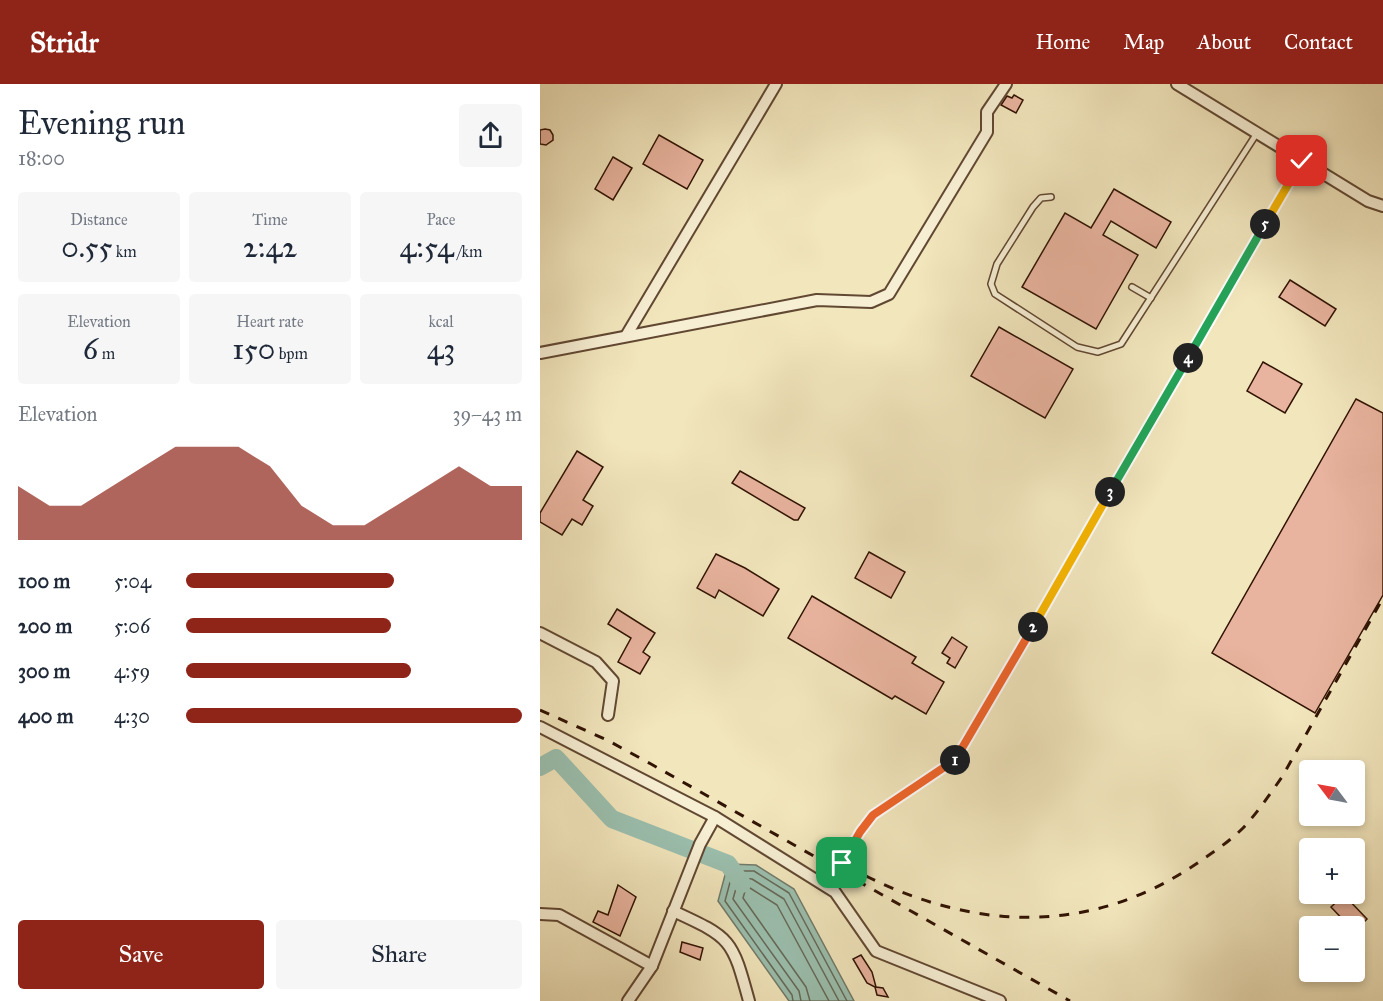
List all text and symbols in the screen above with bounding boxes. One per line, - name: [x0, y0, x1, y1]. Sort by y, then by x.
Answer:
- text: Stridr: [30, 25, 99, 60]
- text: Home: [1035, 29, 1090, 55]
- text: Map: [1123, 29, 1164, 55]
- text: About: [1197, 29, 1251, 55]
- text: Contact: [1284, 29, 1353, 55]
- text: Evening run: [18, 103, 185, 143]
- button: share: [459, 104, 522, 167]
- pin: [1276, 135, 1327, 186]
- icon: check: [1285, 144, 1318, 177]
- text: 18:00: [18, 146, 65, 170]
- pin: 5: [1250, 209, 1280, 239]
- text: Distance: [70, 210, 128, 229]
- text: Time: [252, 210, 288, 229]
- text: Pace: [426, 210, 456, 229]
- text: 5: [1261, 214, 1269, 233]
- text: 0.55: [61, 229, 112, 265]
- text: 2:42: [243, 229, 297, 265]
- text: 4:54: [400, 229, 454, 265]
- text: km: [112, 242, 137, 261]
- text: /km: [454, 242, 482, 261]
- text: Elevation: [67, 312, 131, 331]
- text: Heart rate: [236, 312, 304, 331]
- text: kcal: [428, 312, 454, 331]
- text: 6: [83, 331, 98, 367]
- text: 150: [232, 331, 275, 367]
- text: 43: [427, 331, 455, 367]
- pin: 4: [1173, 343, 1203, 373]
- text: m: [98, 344, 115, 363]
- text: bpm: [275, 344, 308, 363]
- text: 4: [1184, 348, 1192, 367]
- text: Elevation: [18, 402, 97, 426]
- text: 39–43 m: [453, 402, 522, 426]
- pin: 3: [1095, 477, 1125, 507]
- text: 3: [1107, 482, 1113, 501]
- text: 100 m: [18, 569, 70, 593]
- text: 5:04: [114, 569, 151, 593]
- pin: 2: [1018, 612, 1048, 642]
- text: 200 m: [18, 614, 72, 638]
- text: 5:06: [114, 614, 150, 638]
- text: 2: [1029, 617, 1037, 636]
- text: 300 m: [18, 659, 70, 683]
- text: 4:59: [114, 659, 150, 683]
- text: 400 m: [18, 704, 74, 728]
- text: 4:30: [114, 704, 150, 728]
- pin: 1: [940, 745, 970, 775]
- text: 1: [952, 750, 958, 769]
- north arrow: [1299, 760, 1365, 826]
- map controls: [1299, 760, 1365, 982]
- pin: [816, 837, 867, 888]
- button: +: [1299, 838, 1365, 904]
- icon: arrive: [825, 846, 858, 879]
- button: −: [1299, 916, 1365, 982]
- button: Save: [18, 920, 264, 989]
- button: Share: [276, 920, 522, 989]

